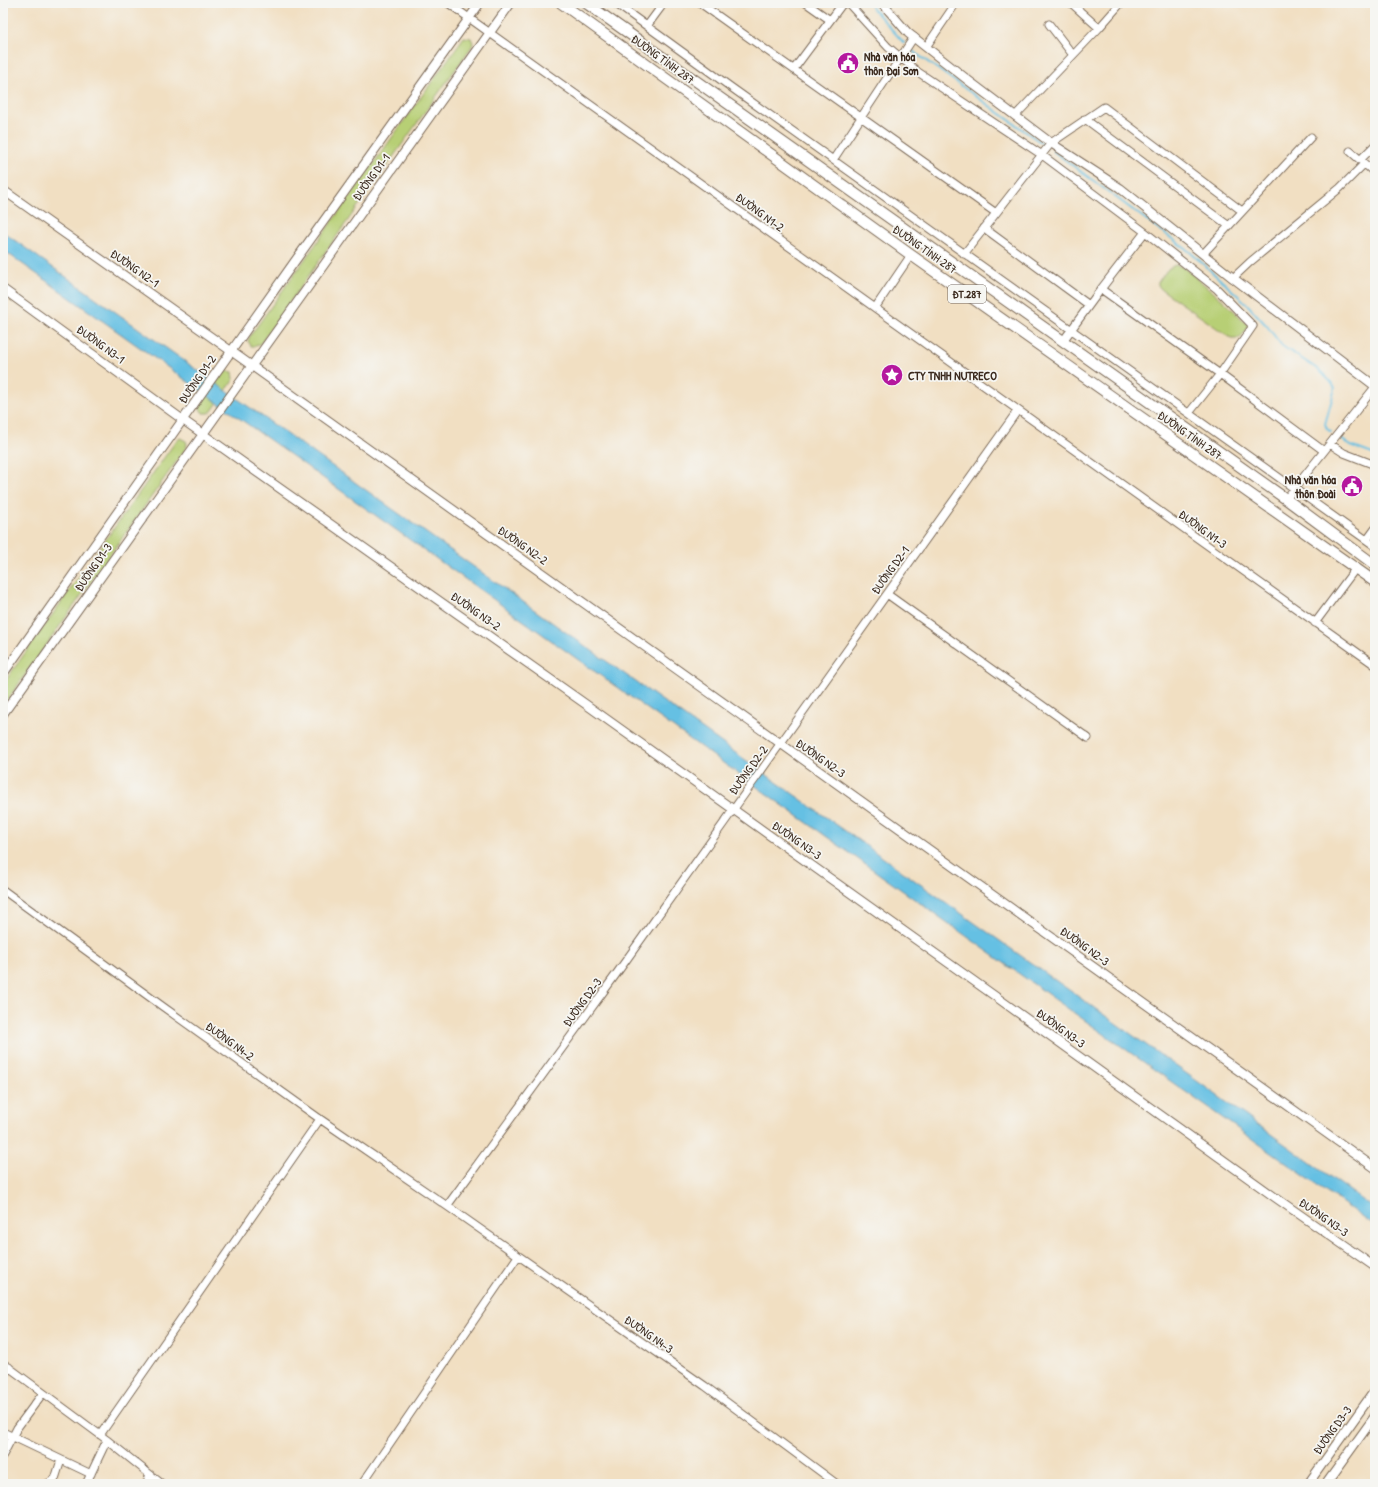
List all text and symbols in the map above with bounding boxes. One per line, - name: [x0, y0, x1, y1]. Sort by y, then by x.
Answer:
- street label: ĐƯỜNG TỈNH 287: [628, 30, 698, 88]
- place label: Nhà văn hóa thôn Đại Sơn: [863, 48, 919, 79]
- public building icon: Nhà văn hóa thôn Đại Sơn: [835, 50, 861, 76]
- street label: ĐƯỜNG D1-1: [348, 150, 394, 204]
- street label: ĐƯỜNG N1-2: [732, 189, 788, 236]
- street label: ĐƯỜNG TỈNH 287: [890, 221, 961, 277]
- street label: ĐƯỜNG N2-1: [107, 245, 163, 291]
- road number: ĐT.287: [948, 285, 986, 303]
- street label: ĐƯỜNG N3-1: [73, 321, 129, 367]
- street label: ĐƯỜNG D1-2: [174, 351, 220, 407]
- place icon: CTY TNHH NUTRECO: [879, 362, 905, 388]
- place label: CTY TNHH NUTRECO: [908, 367, 997, 384]
- street label: ĐƯỜNG TỈNH 287: [1155, 407, 1226, 463]
- place label: Nhà văn hóa thôn Đoài: [1285, 471, 1336, 502]
- public building icon: Nhà văn hóa thôn Đoài: [1339, 473, 1365, 499]
- street label: ĐƯỜNG N1-3: [1175, 506, 1231, 552]
- street label: ĐƯỜNG N2-2: [495, 522, 552, 569]
- street label: ĐƯỜNG D1-3: [70, 540, 116, 594]
- street label: ĐƯỜNG D2-1: [867, 543, 913, 597]
- street label: ĐƯỜNG N3-2: [448, 588, 505, 635]
- street label: ĐƯỜNG N2-3: [793, 735, 849, 781]
- street label: ĐƯỜNG D2-2: [725, 742, 772, 798]
- street label: ĐƯỜNG N3-3: [769, 817, 825, 863]
- street label: ĐƯỜNG N2-3: [1057, 922, 1113, 970]
- street label: ĐƯỜNG D2-3: [559, 974, 605, 1030]
- street label: ĐƯỜNG N3-3: [1033, 1004, 1089, 1052]
- street label: ĐƯỜNG N4-2: [202, 1018, 258, 1065]
- street label: ĐƯỜNG N3-3: [1296, 1194, 1352, 1240]
- street label: ĐƯỜNG N4-3: [621, 1311, 677, 1357]
- street label: ĐƯỜNG D3-3: [1309, 1402, 1355, 1458]

